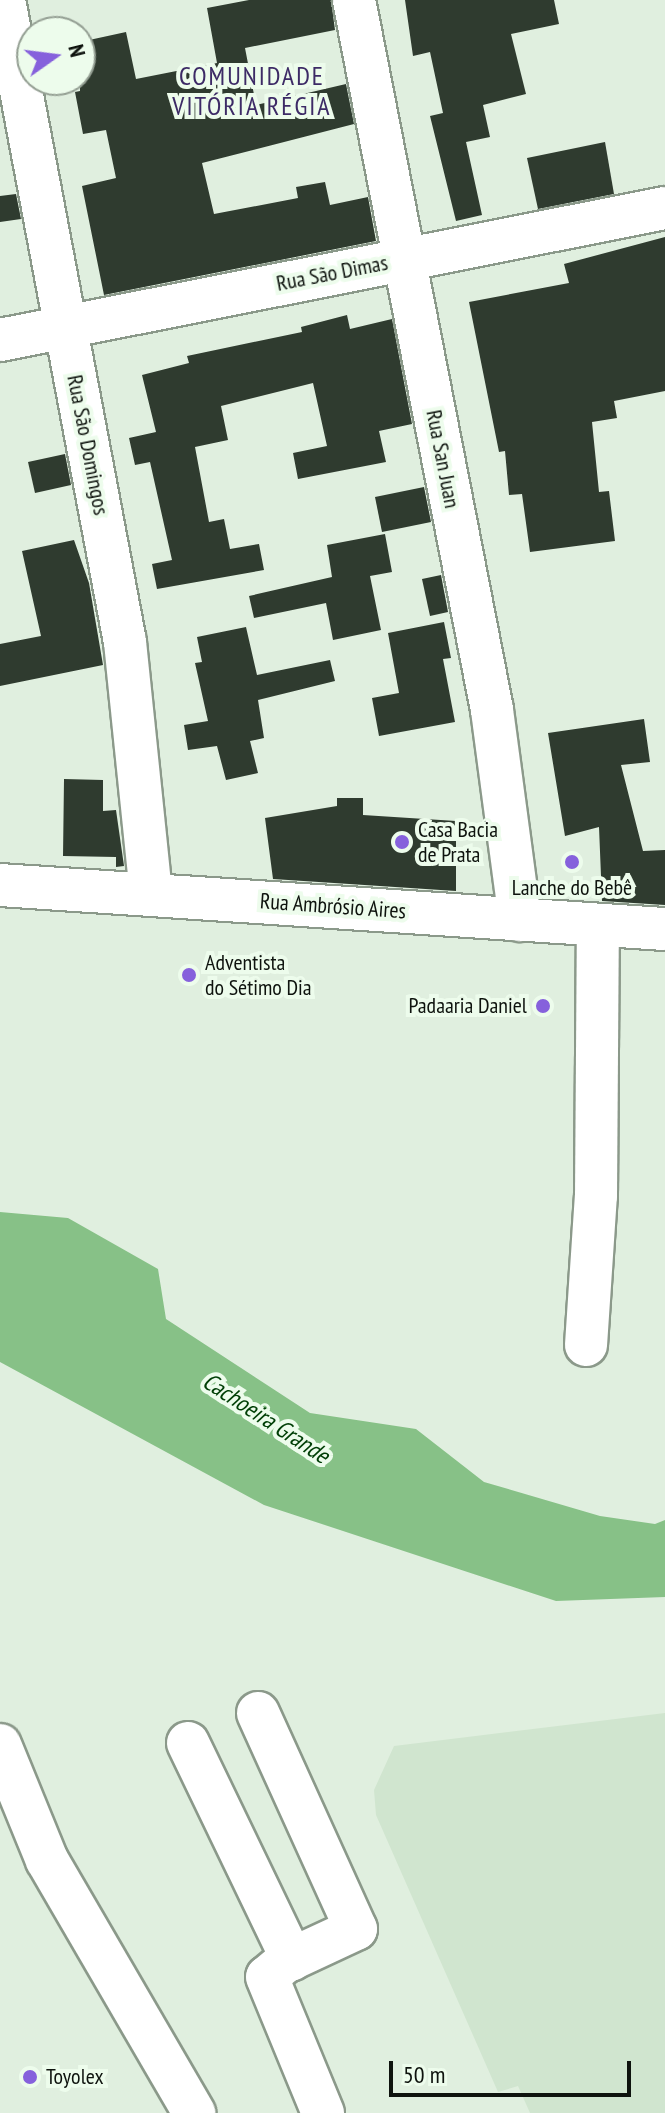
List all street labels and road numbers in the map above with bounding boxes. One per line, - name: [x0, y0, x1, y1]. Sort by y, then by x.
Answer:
- street label: Rua São Dimas: [274, 249, 390, 297]
- street label: Rua São Domingos: [61, 373, 115, 517]
- street label: Rua San Juan: [421, 408, 465, 510]
- street label: Rua Ambrósio Aires: [259, 888, 407, 924]

